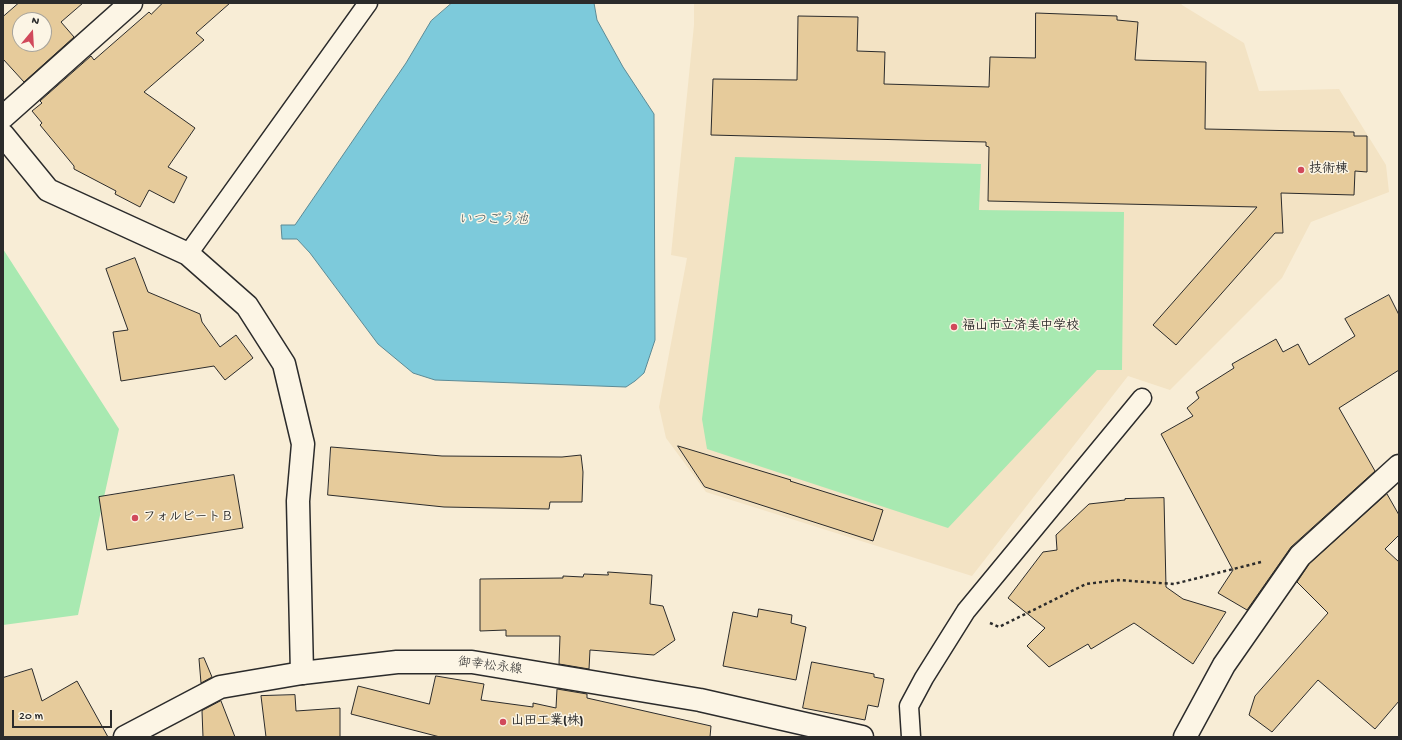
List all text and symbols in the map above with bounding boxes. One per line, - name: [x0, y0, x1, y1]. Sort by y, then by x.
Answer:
- north arrow: [12, 12, 52, 52]
- text: N: [30, 15, 41, 28]
- place label: 技術棟: [1309, 162, 1348, 178]
- marker: 技術棟: [1296, 165, 1306, 175]
- water label: いつごう池: [458, 213, 528, 229]
- place label: 福山市立済美中学校: [962, 319, 1079, 335]
- marker: 福山市立済美中学校: [949, 322, 959, 332]
- place label: フォルビートＢ: [143, 510, 233, 526]
- marker: フォルビートＢ: [130, 513, 140, 523]
- street label: 御幸松永線: [457, 655, 523, 679]
- scale bar: [14, 702, 114, 728]
- text: 20 m: [19, 710, 43, 724]
- place label: 山田工業(株): [511, 714, 583, 730]
- marker: 山田工業(株): [498, 717, 508, 727]

